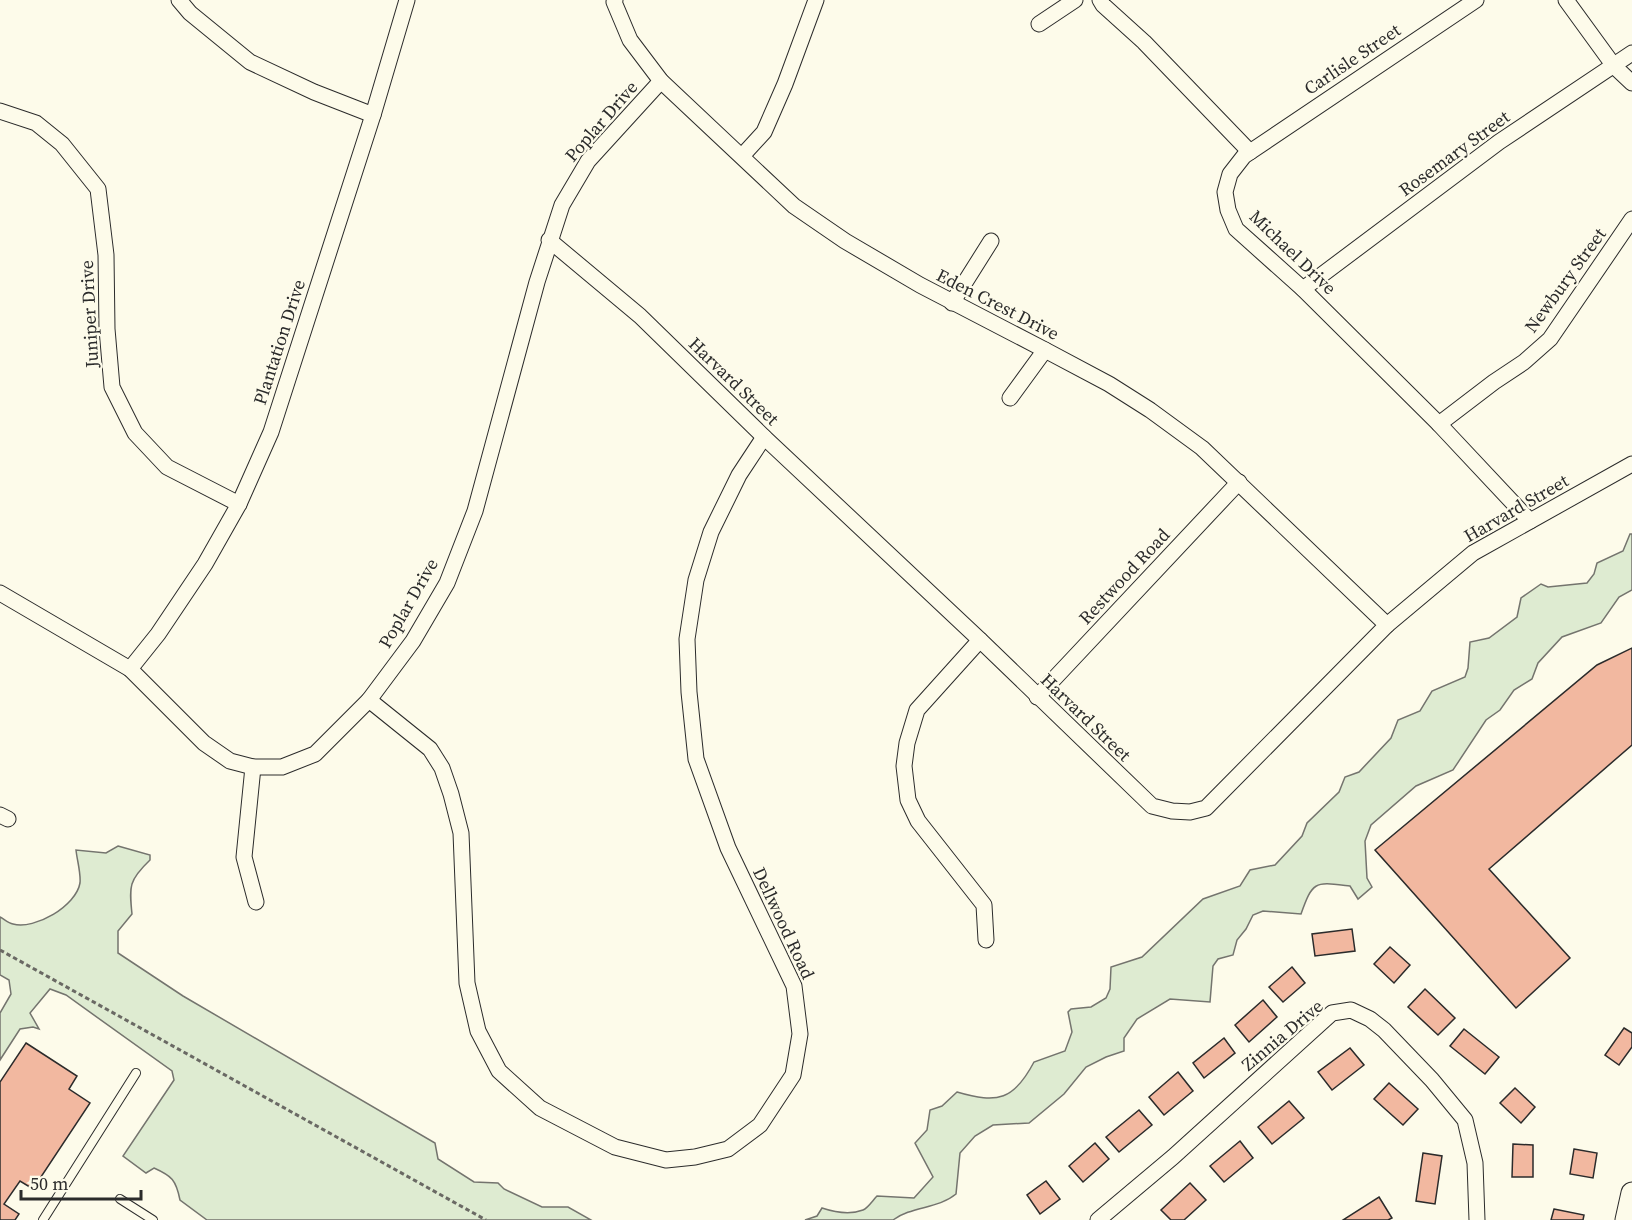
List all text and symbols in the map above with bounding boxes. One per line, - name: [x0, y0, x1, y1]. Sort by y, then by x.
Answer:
- street label: Carlisle Street: [1299, 17, 1405, 101]
- street label: Poplar Drive: [559, 75, 643, 167]
- street label: Rosemary Street: [1393, 104, 1515, 202]
- street label: Michael Drive: [1244, 204, 1342, 300]
- street label: Newbury Street: [1518, 222, 1612, 337]
- street label: Juniper Drive: [74, 260, 104, 369]
- street label: Eden Crest Drive: [932, 262, 1064, 346]
- street label: Plantation Drive: [247, 276, 311, 408]
- street label: Harvard Street: [683, 331, 785, 431]
- street label: Harvard Street: [1459, 468, 1573, 548]
- street label: Restwood Road: [1073, 523, 1175, 629]
- street label: Poplar Drive: [372, 554, 444, 652]
- street label: Harvard Street: [1035, 667, 1137, 767]
- street label: Dellwood Road: [747, 863, 821, 983]
- street label: Zinnia Drive: [1236, 994, 1328, 1076]
- scale bar: [21, 1163, 141, 1201]
- text: 50 m: [30, 1171, 68, 1196]

